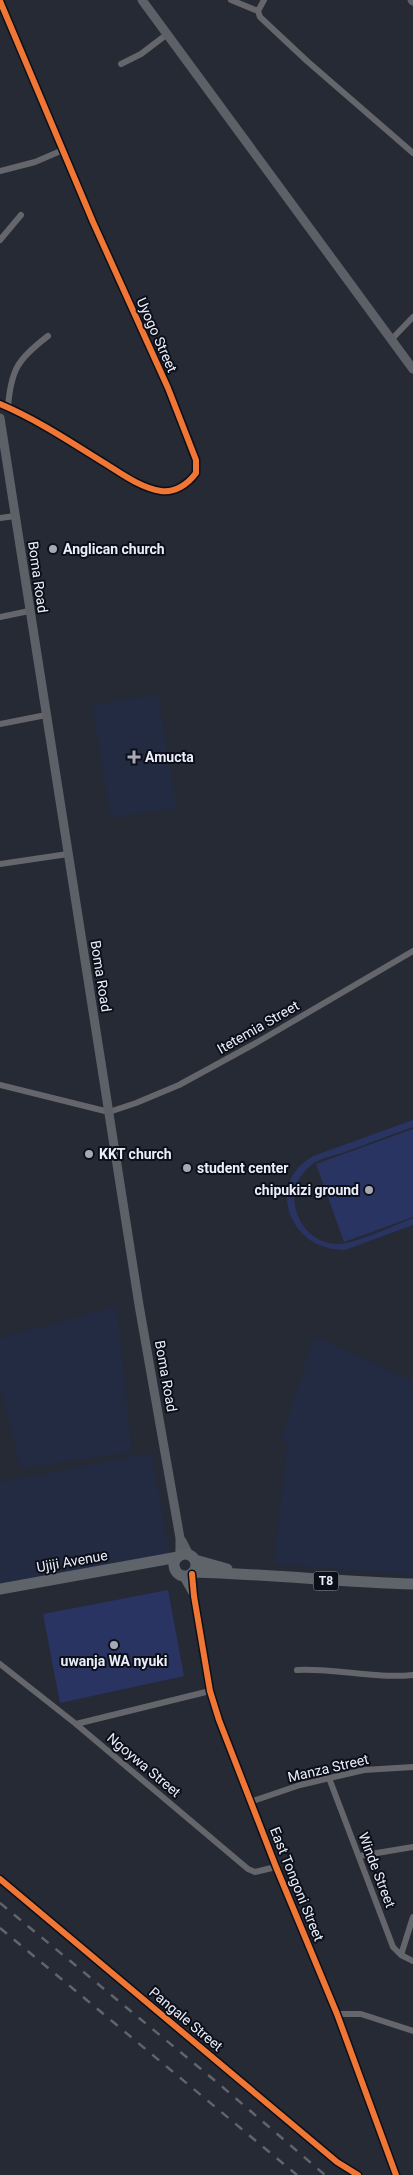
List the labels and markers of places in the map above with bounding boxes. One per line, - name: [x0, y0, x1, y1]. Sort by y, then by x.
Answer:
- place label: Anglican church: [63, 541, 165, 557]
- marker: Anglican church: [47, 543, 59, 555]
- place label: Amucta: [145, 749, 194, 765]
- marker: Amucta: [127, 750, 141, 764]
- place label: KKT church: [99, 1146, 172, 1162]
- marker: KKT church: [83, 1148, 95, 1160]
- place label: student center: [197, 1160, 288, 1176]
- marker: student center: [181, 1162, 193, 1174]
- place label: chipukizi ground: [255, 1182, 359, 1198]
- marker: chipukizi ground: [363, 1184, 375, 1196]
- marker: uwanja WA nyuki: [108, 1639, 120, 1651]
- place label: uwanja WA nyuki: [61, 1653, 167, 1669]

